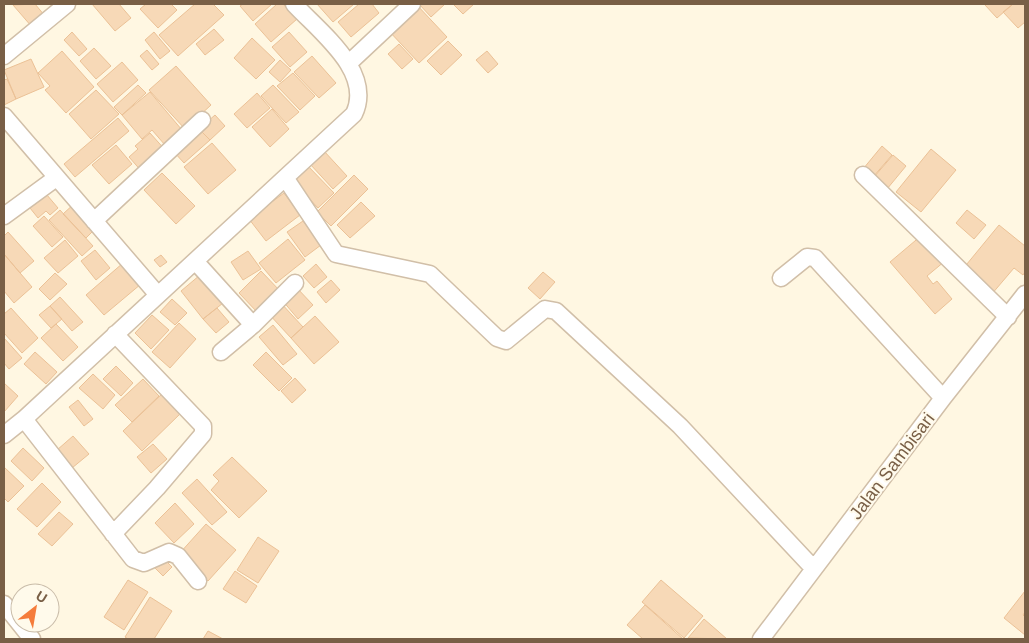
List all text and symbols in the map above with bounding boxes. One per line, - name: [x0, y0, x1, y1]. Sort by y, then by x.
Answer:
- street label: Jalan Sambisari: [845, 409, 939, 523]
- north arrow: [10, 583, 60, 633]
- text: U: [33, 587, 50, 606]

